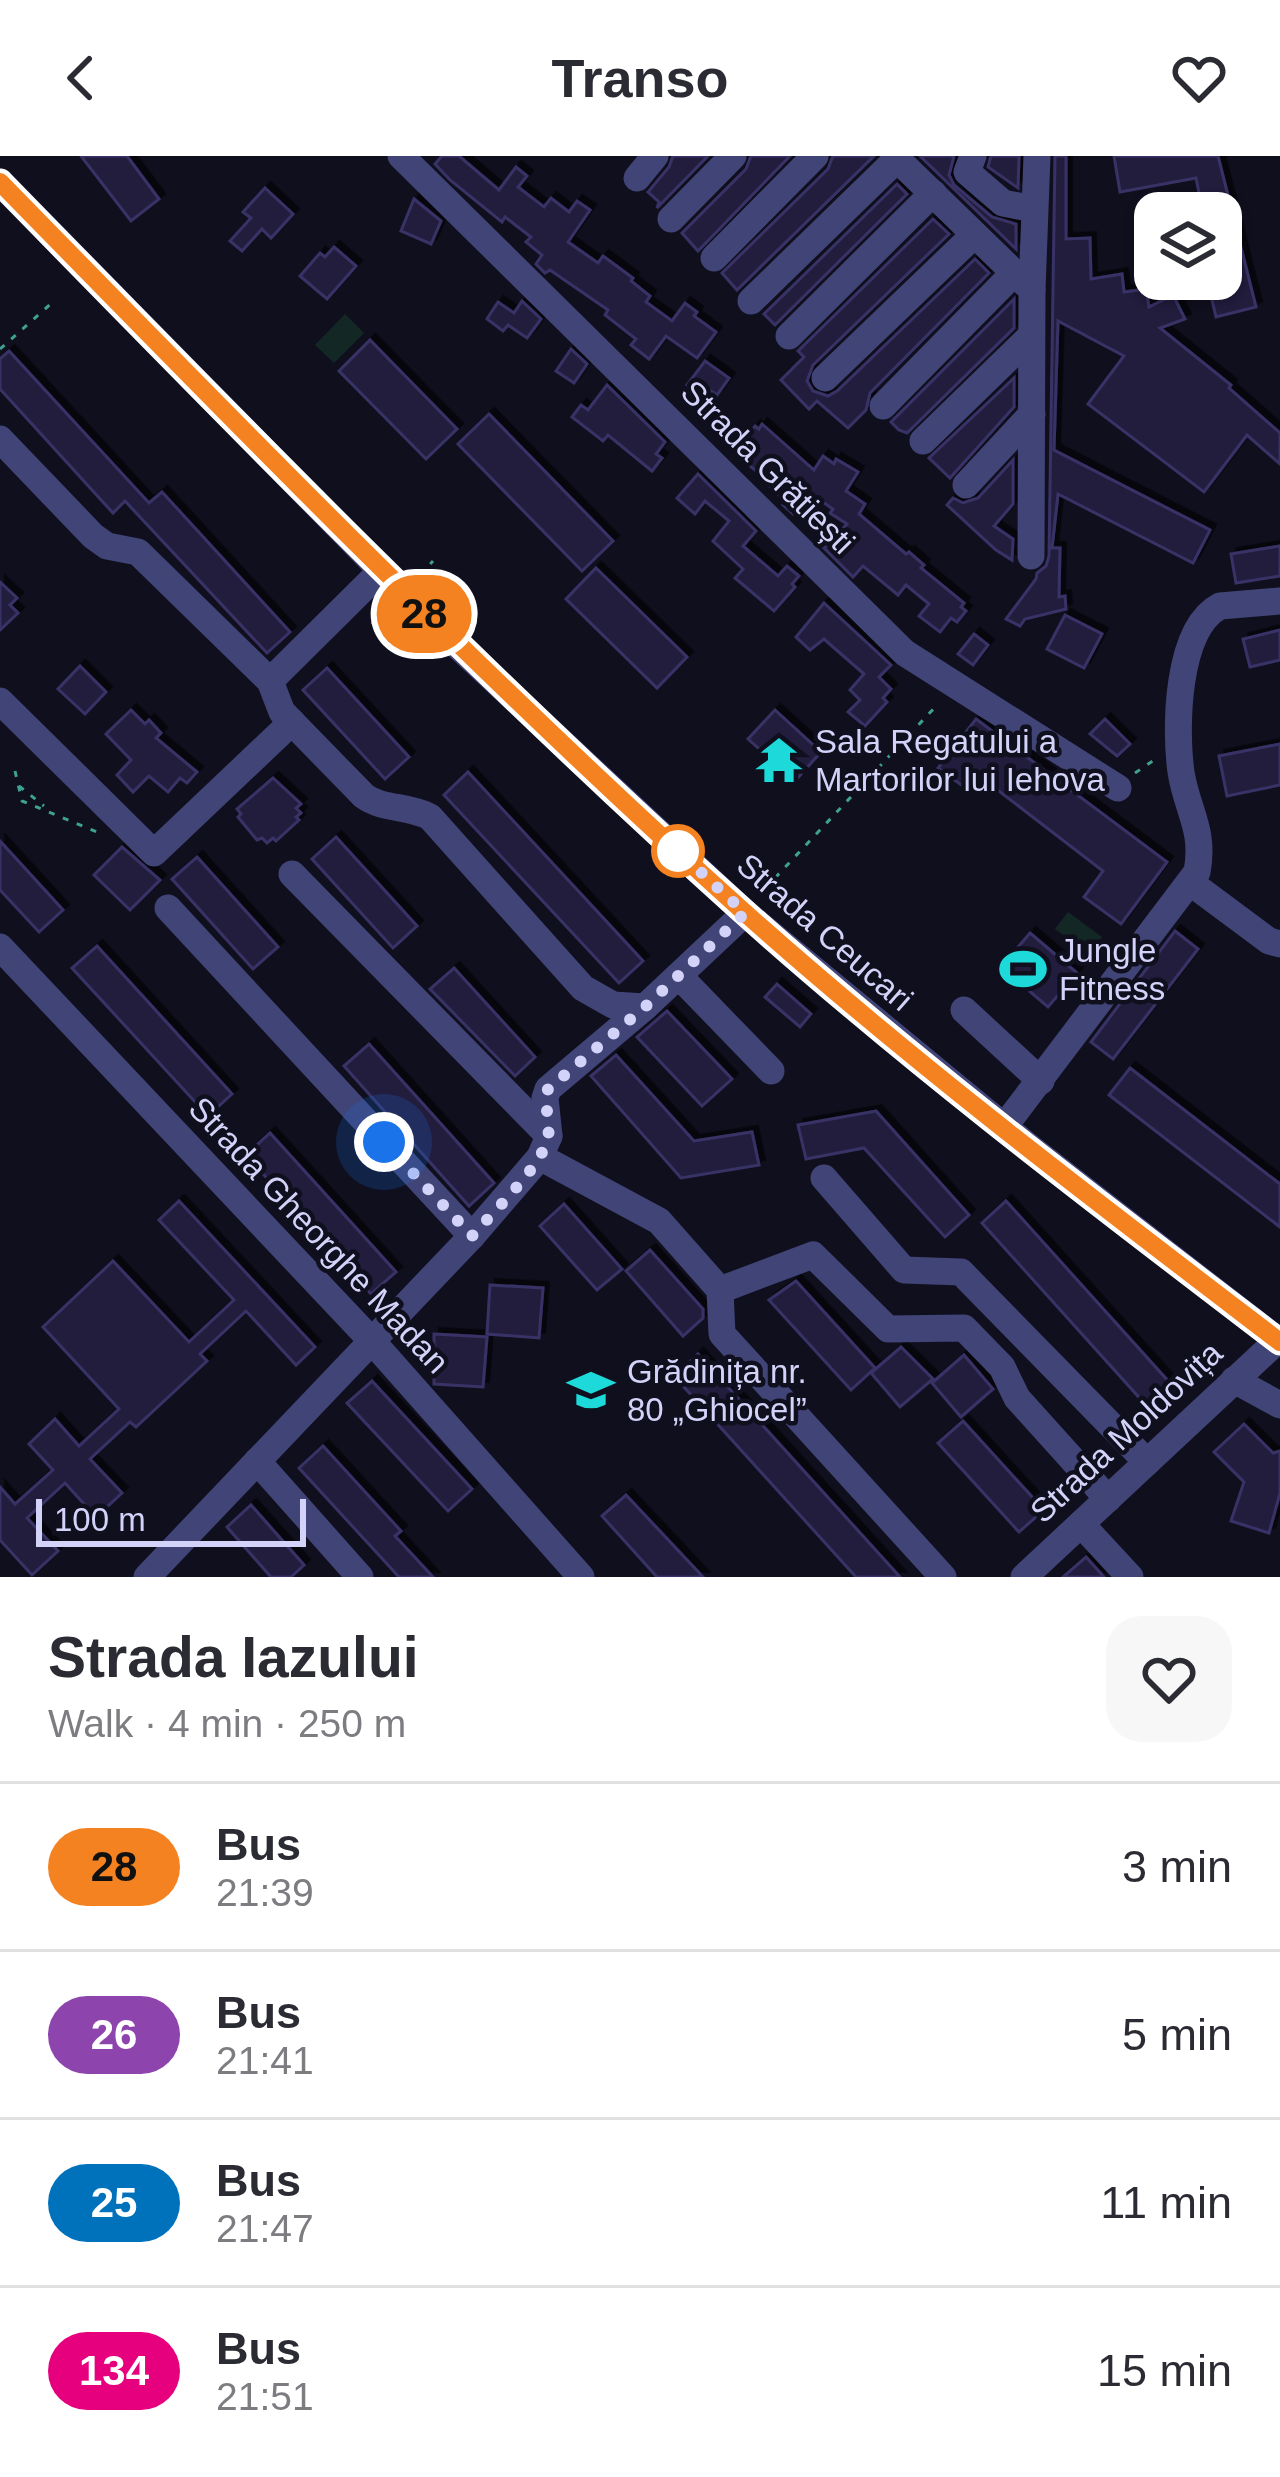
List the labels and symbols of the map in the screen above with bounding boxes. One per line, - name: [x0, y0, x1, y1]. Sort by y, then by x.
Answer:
- street label: Strada Grătiești: [674, 373, 862, 561]
- line badge: 28: [370, 575, 478, 653]
- place label: Sala Regatului a Martorilor lui Iehova: [815, 723, 1105, 798]
- temple icon: Sala Regatului a Martorilor lui Iehova: [754, 735, 804, 785]
- unlabelled marker: [653, 826, 703, 876]
- street label: Strada Ceucari: [730, 846, 920, 1018]
- place label: Jungle Fitness: [1059, 932, 1165, 1007]
- sports icon: Jungle Fitness: [998, 944, 1048, 994]
- street label: Strada Gheorghe Madan: [182, 1090, 456, 1380]
- your location: [354, 1112, 414, 1172]
- street label: Strada Moldovița: [1023, 1334, 1230, 1530]
- place label: Grădinița nr. 80 „Ghiocel”: [627, 1353, 807, 1428]
- school or university icon: Grădinița nr. 80 „Ghiocel”: [566, 1365, 616, 1415]
- scale bar: [36, 1493, 306, 1546]

